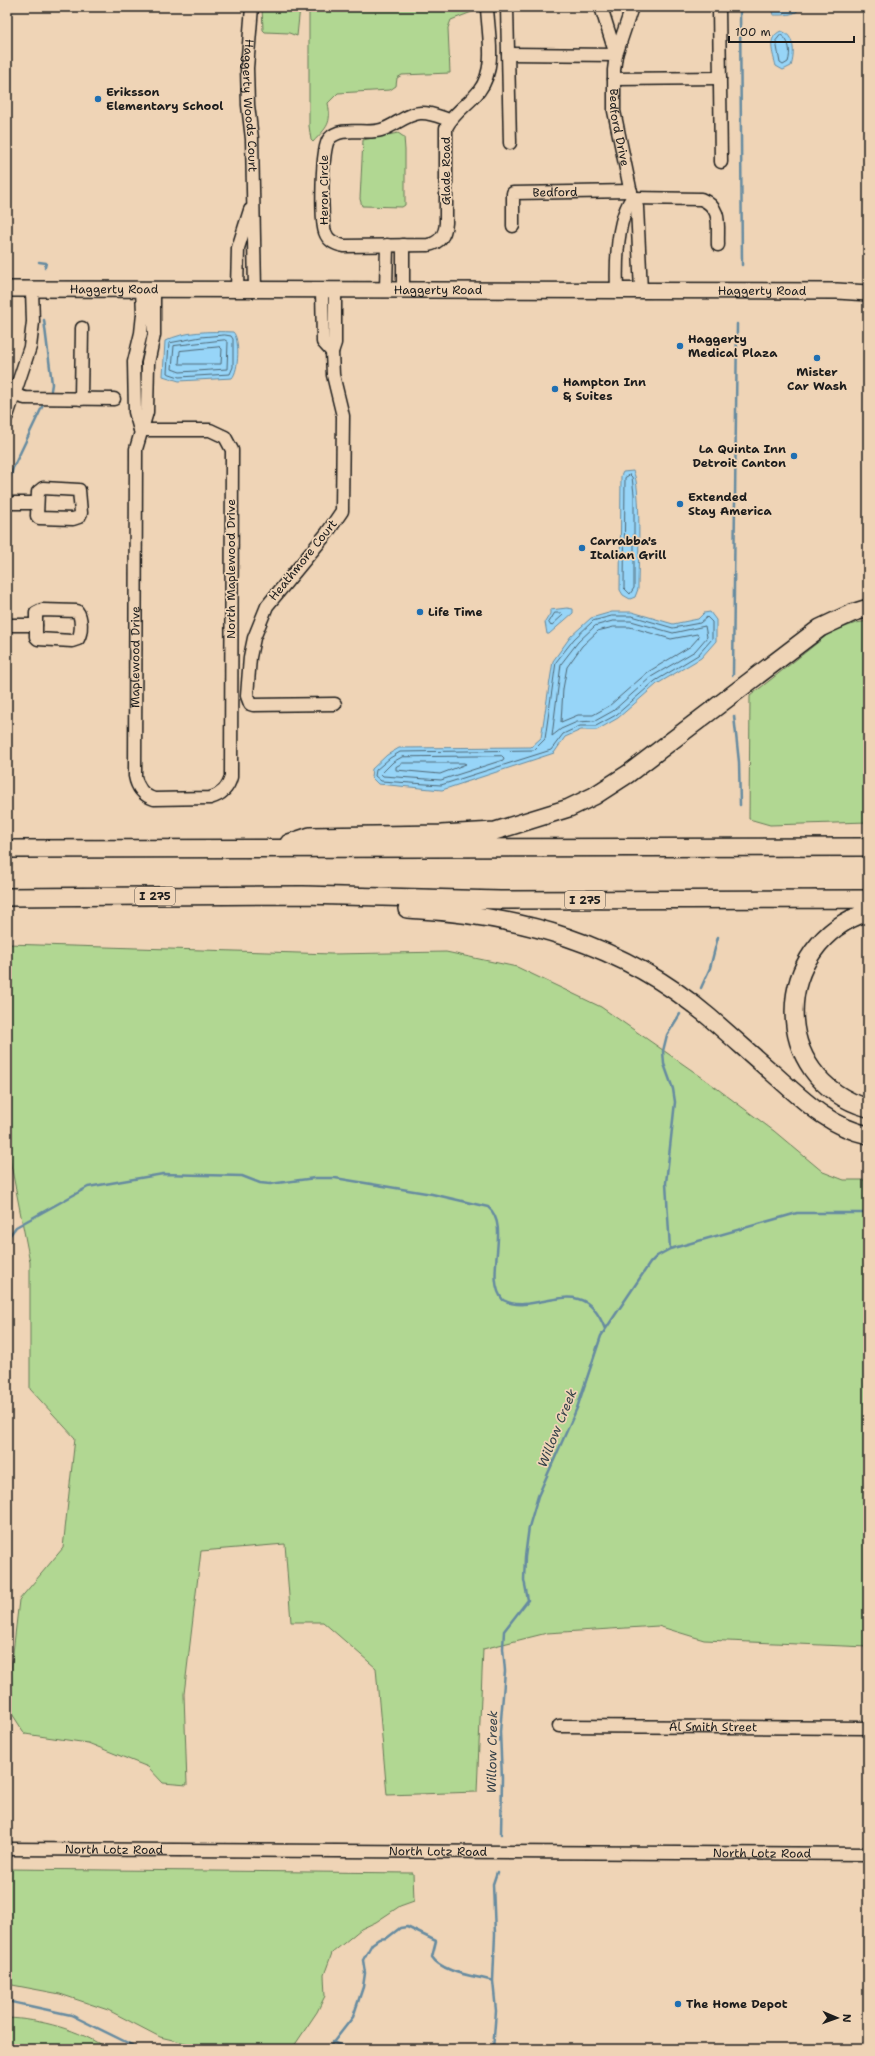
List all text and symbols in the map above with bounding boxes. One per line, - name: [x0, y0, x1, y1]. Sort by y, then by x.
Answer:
- scale bar: [729, 18, 854, 44]
- text: 100 m: [735, 24, 771, 40]
- street label: Haggerty Woods Court: [239, 38, 261, 172]
- place label: Eriksson Elementary School: [106, 84, 223, 114]
- street label: Bedford Drive: [606, 89, 633, 168]
- marker: Eriksson Elementary School: [93, 94, 103, 104]
- street label: Glade Road: [438, 136, 454, 205]
- street label: Heron Circle: [316, 155, 332, 225]
- street label: Bedford: [532, 184, 578, 201]
- street label: Haggerty Road: [70, 281, 159, 297]
- street label: Haggerty Road: [394, 282, 483, 298]
- street label: Haggerty Road: [718, 283, 807, 299]
- place label: Haggerty Medical Plaza: [688, 331, 778, 361]
- marker: Haggerty Medical Plaza: [675, 341, 685, 351]
- marker: Mister Car Wash: [812, 353, 822, 363]
- place label: Mister Car Wash: [787, 364, 847, 394]
- place label: Hampton Inn & Suites: [563, 374, 646, 404]
- marker: Hampton Inn & Suites: [550, 384, 560, 394]
- place label: La Quinta Inn Detroit Canton: [692, 441, 786, 471]
- marker: La Quinta Inn Detroit Canton: [789, 451, 799, 461]
- place label: Extended Stay America: [688, 489, 772, 519]
- street label: North Maplewood Drive: [223, 499, 239, 639]
- marker: Extended Stay America: [675, 499, 685, 509]
- street label: Heathmore Court: [265, 516, 341, 604]
- place label: Carrabba's Italian Grill: [590, 533, 666, 563]
- marker: Carrabba's Italian Grill: [577, 543, 587, 553]
- place label: Life Time: [428, 604, 483, 620]
- street label: Maplewood Drive: [127, 606, 144, 708]
- marker: Life Time: [415, 607, 425, 617]
- road number: I 275: [135, 887, 175, 905]
- road number: I 275: [565, 891, 605, 909]
- water label: Willow Creek: [534, 1386, 581, 1470]
- water label: Willow Creek: [483, 1710, 501, 1794]
- street label: Al Smith Street: [669, 1719, 757, 1735]
- street label: North Lotz Road: [65, 1841, 164, 1858]
- street label: North Lotz Road: [389, 1843, 488, 1860]
- street label: North Lotz Road: [713, 1845, 812, 1862]
- place label: The Home Depot: [686, 1996, 788, 2012]
- north arrow: [817, 1998, 857, 2038]
- marker: The Home Depot: [673, 1999, 683, 2009]
- text: N: [839, 2014, 854, 2023]

